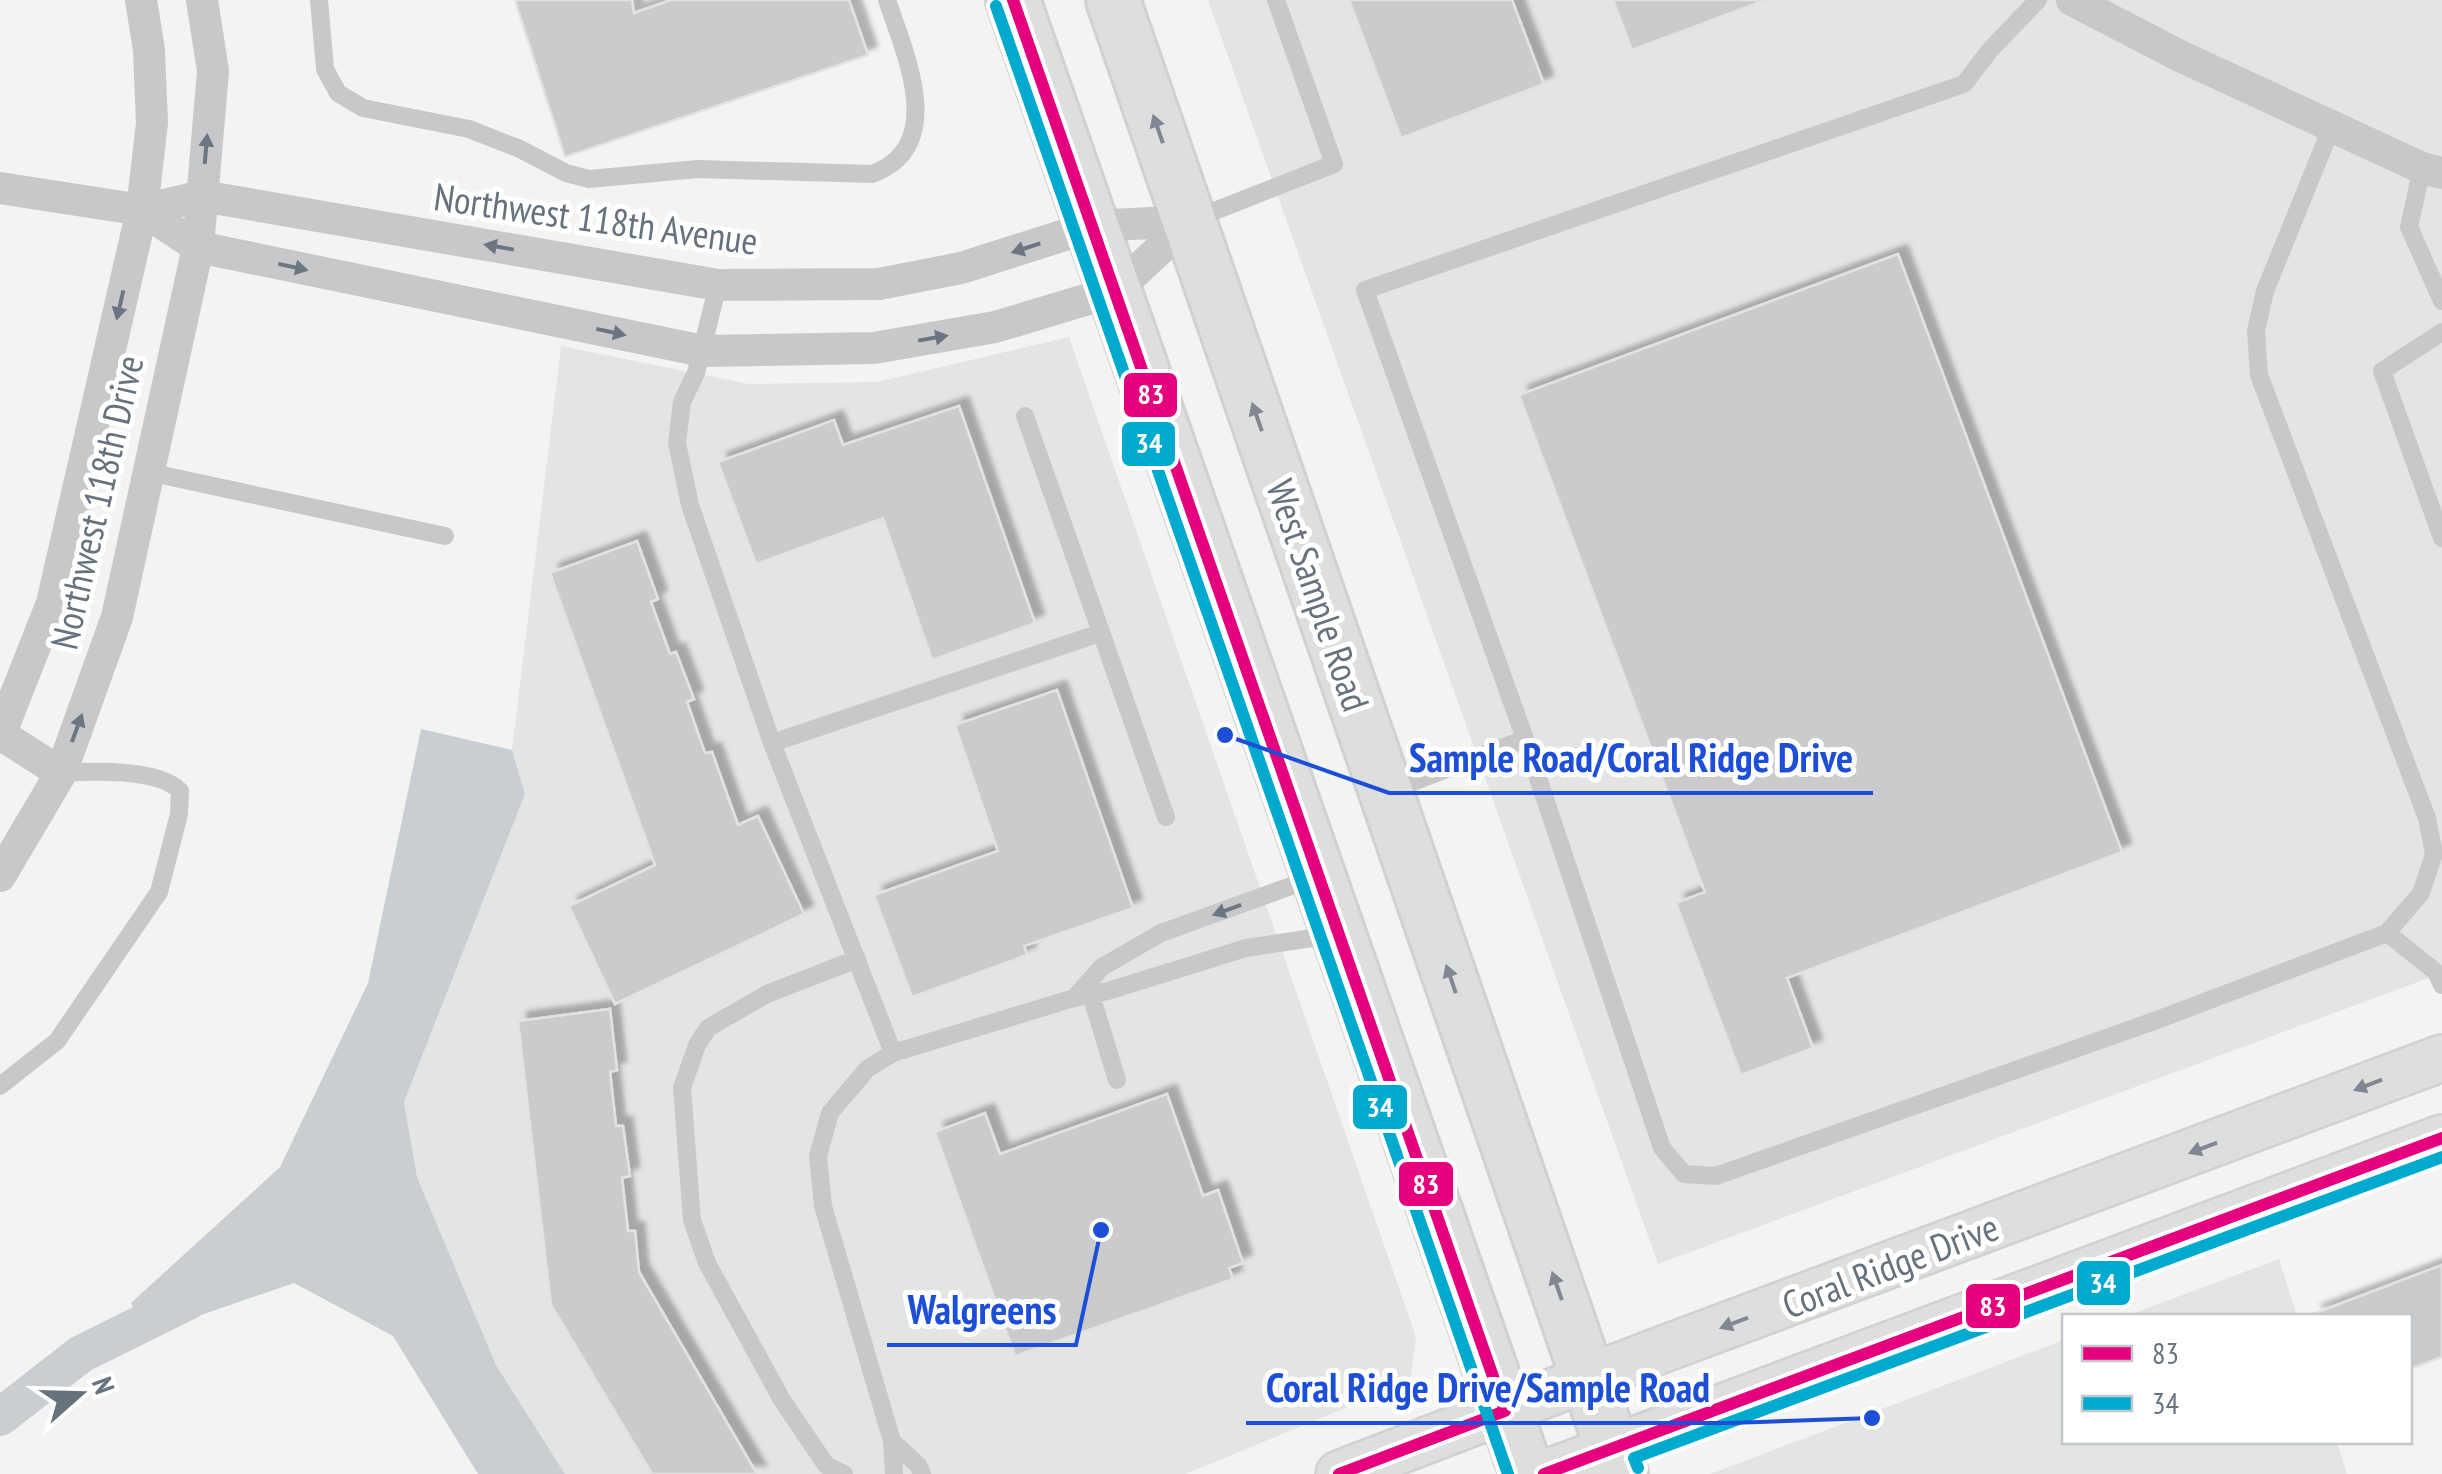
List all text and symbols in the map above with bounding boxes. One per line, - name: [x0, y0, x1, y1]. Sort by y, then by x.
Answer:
- one-way arrow: [1149, 113, 1164, 143]
- one-way arrow: [198, 133, 214, 165]
- street label: Northwest 118th Avenue: [431, 171, 761, 265]
- one-way arrow: [482, 239, 514, 254]
- one-way arrow: [1010, 241, 1040, 256]
- one-way arrow: [278, 259, 309, 275]
- one-way arrow: [112, 290, 127, 321]
- one-way arrow: [596, 325, 627, 341]
- one-way arrow: [918, 330, 950, 346]
- street label: Northwest 118th Drive: [38, 350, 154, 654]
- line badge: 83: [1122, 371, 1179, 419]
- text: 83: [1138, 375, 1164, 412]
- one-way arrow: [1249, 402, 1264, 432]
- line badge: 34: [1120, 420, 1177, 468]
- text: 34: [1136, 424, 1163, 461]
- street label: West Sample Road: [1257, 473, 1381, 717]
- one-way arrow: [70, 712, 85, 742]
- callout: Sample Road/Coral Ridge Drive: [1389, 723, 1873, 793]
- text: Sample Road/Coral Ridge Drive: [1409, 731, 1853, 783]
- one-way arrow: [1211, 903, 1241, 918]
- one-way arrow: [1443, 963, 1458, 993]
- one-way arrow: [2353, 1078, 2383, 1094]
- line badge: 34: [1351, 1083, 1409, 1131]
- text: 34: [1367, 1088, 1394, 1125]
- one-way arrow: [2187, 1140, 2217, 1156]
- line badge: 83: [1397, 1160, 1455, 1208]
- text: 83: [1413, 1165, 1439, 1202]
- street label: Coral Ridge Drive: [1775, 1201, 2005, 1329]
- line badge: 34: [2075, 1259, 2132, 1307]
- text: 34: [2090, 1264, 2117, 1301]
- one-way arrow: [1549, 1271, 1564, 1301]
- callout: Walgreens: [887, 1275, 1076, 1345]
- line badge: 83: [1964, 1282, 2022, 1330]
- text: Walgreens: [907, 1283, 1056, 1335]
- text: 83: [1980, 1287, 2006, 1324]
- legend: [2062, 1314, 2412, 1444]
- one-way arrow: [1719, 1316, 1749, 1331]
- text: 83: [2152, 1333, 2179, 1372]
- north arrow: [30, 1344, 130, 1444]
- callout: Coral Ridge Drive/Sample Road: [1246, 1353, 1731, 1423]
- text: Coral Ridge Drive/Sample Road: [1266, 1361, 1710, 1413]
- text: N: [84, 1372, 124, 1399]
- text: 34: [2152, 1383, 2179, 1422]

